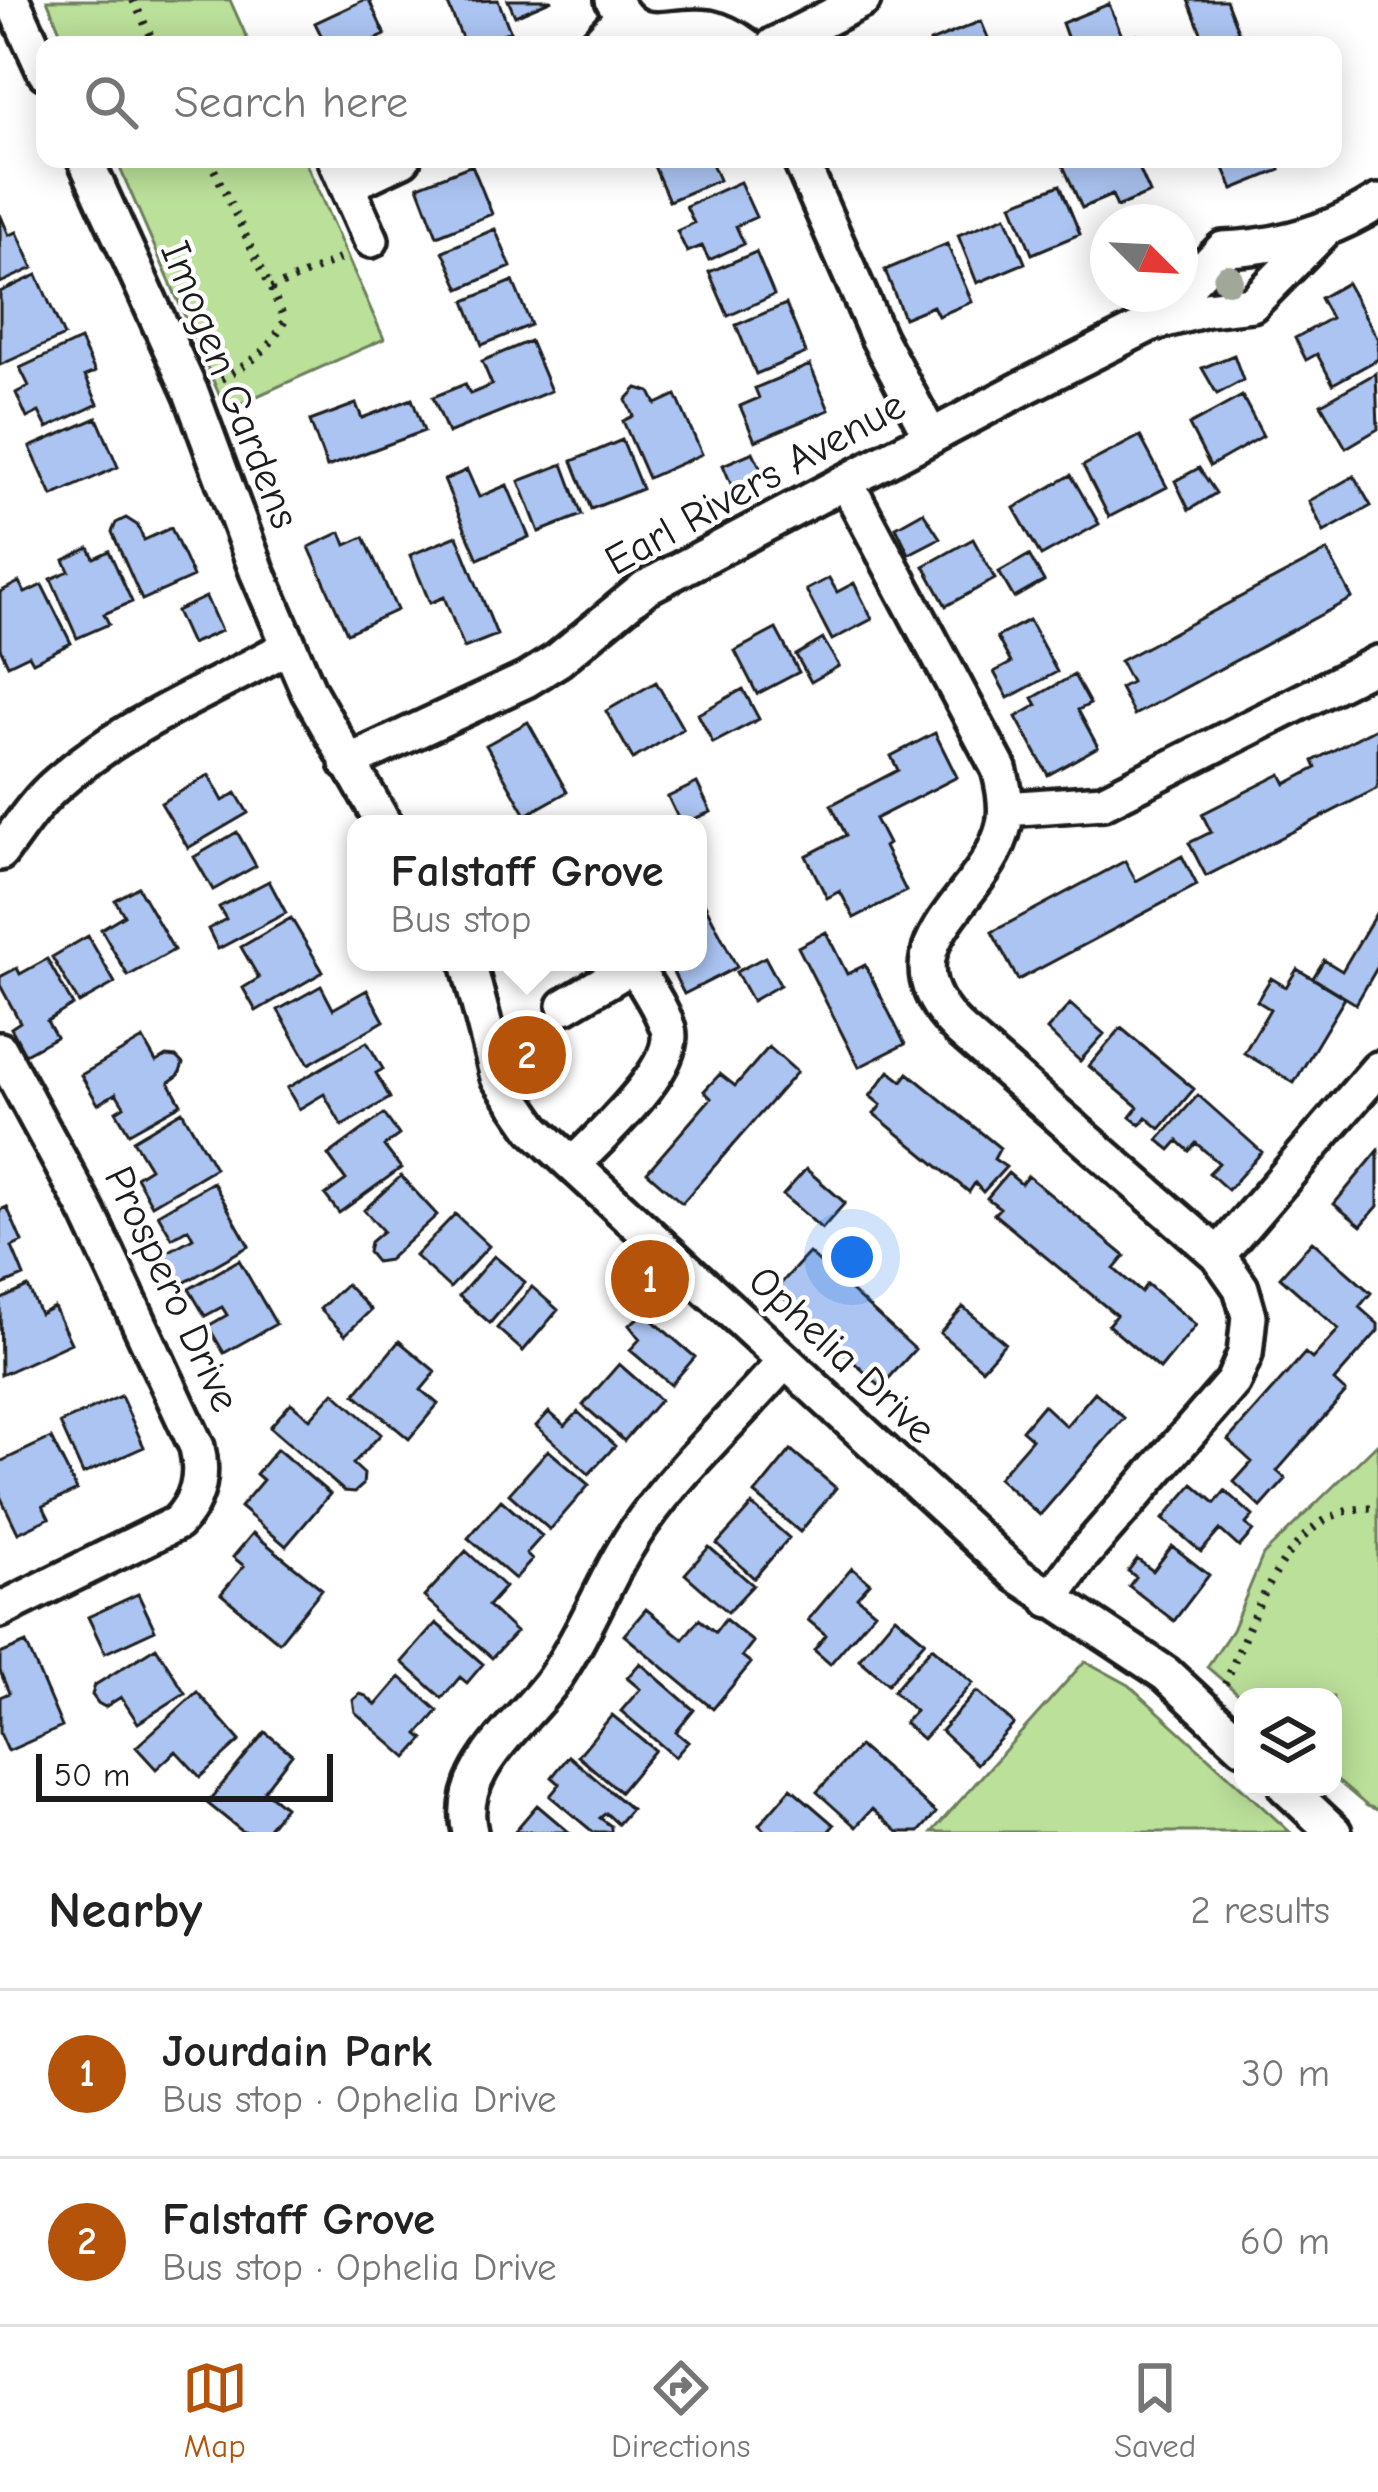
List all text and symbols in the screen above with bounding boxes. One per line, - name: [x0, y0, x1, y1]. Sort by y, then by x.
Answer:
- search box: [36, 36, 1342, 168]
- icon: search: [78, 69, 144, 135]
- text: Search here: [174, 76, 408, 128]
- north arrow: [1090, 204, 1198, 312]
- street label: Imogen Gardens: [150, 234, 310, 536]
- street label: Earl Rivers Avenue: [596, 380, 914, 586]
- popup: [347, 815, 707, 971]
- text: Falstaff Grove: [391, 845, 663, 897]
- text: Bus stop: [391, 897, 531, 942]
- pin: 2: [488, 1010, 566, 1100]
- street label: Prospero Drive: [94, 1159, 250, 1419]
- your location: [822, 1227, 882, 1287]
- pin: 1: [611, 1234, 689, 1324]
- street label: Ophelia Drive: [738, 1256, 946, 1454]
- map controls: [1234, 1688, 1342, 1796]
- button: layers: [1234, 1688, 1342, 1796]
- scale bar: [36, 1748, 333, 1801]
- text: 50 m: [54, 1756, 130, 1794]
- text: Nearby: [48, 1881, 202, 1940]
- text: 2 results: [1190, 1888, 1330, 1933]
- text: Jourdain Park: [162, 2025, 432, 2077]
- text: 1: [79, 2051, 95, 2096]
- text: 30 m: [1241, 2051, 1330, 2096]
- text: Bus stop · Ophelia Drive: [162, 2077, 557, 2122]
- text: Falstaff Grove: [162, 2193, 435, 2245]
- text: 2: [77, 2219, 97, 2264]
- text: 60 m: [1240, 2219, 1330, 2264]
- text: Bus stop · Ophelia Drive: [162, 2245, 557, 2290]
- tab: Map: [182, 2355, 248, 2465]
- tab: Directions: [611, 2355, 751, 2465]
- tab: Saved: [1114, 2355, 1196, 2465]

